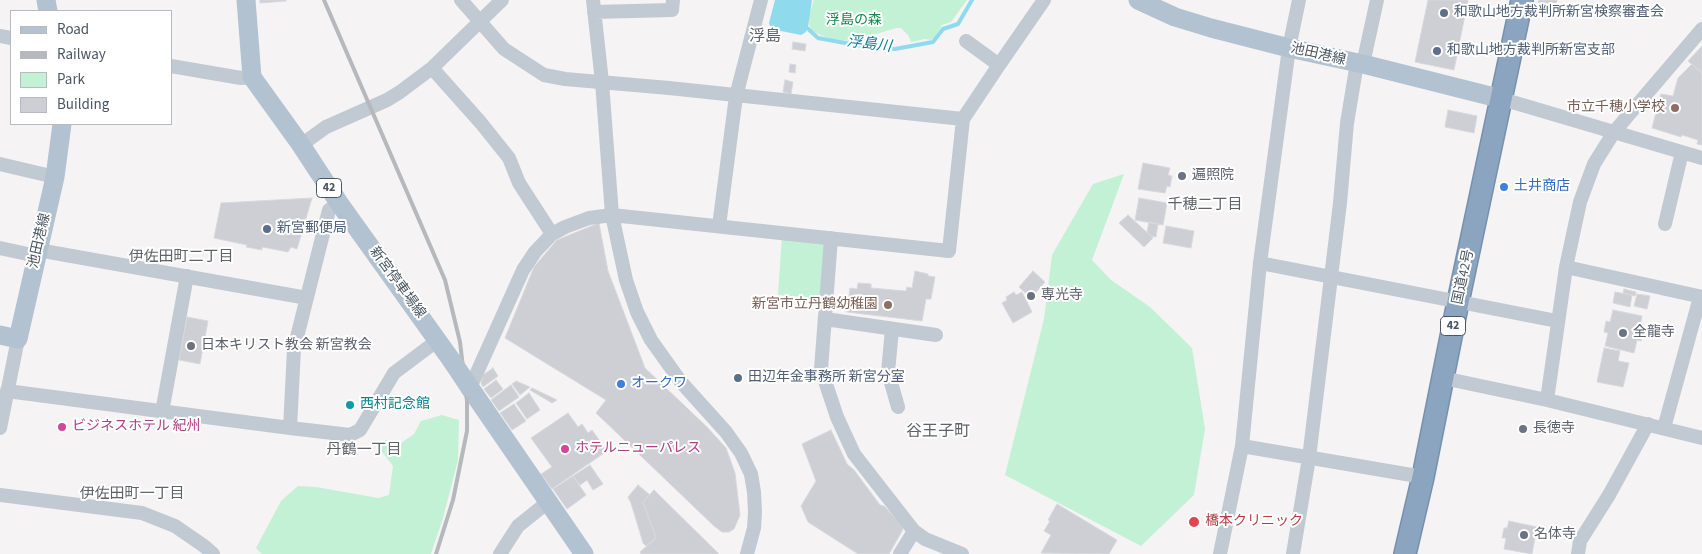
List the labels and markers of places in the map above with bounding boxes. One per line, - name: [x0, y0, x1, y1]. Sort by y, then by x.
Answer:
- place label: 和歌山地方裁判所新宮検察審査会: [1454, 5, 1664, 21]
- marker: 和歌山地方裁判所新宮検察審査会: [1438, 7, 1450, 19]
- place label: 和歌山地方裁判所新宮支部: [1447, 43, 1615, 59]
- marker: 和歌山地方裁判所新宮支部: [1431, 45, 1443, 57]
- place label: 市立千穂小学校: [1567, 100, 1665, 116]
- marker: 市立千穂小学校: [1669, 102, 1681, 114]
- place label: 遍照院: [1192, 168, 1234, 184]
- marker: 遍照院: [1176, 170, 1188, 182]
- place label: 土井商店: [1514, 179, 1570, 195]
- marker: 土井商店: [1498, 181, 1510, 193]
- place label: 新宮郵便局: [277, 221, 347, 237]
- marker: 新宮郵便局: [261, 223, 273, 235]
- place label: 専光寺: [1041, 288, 1083, 304]
- marker: 専光寺: [1025, 290, 1037, 302]
- place label: 新宮市立丹鶴幼稚園: [752, 297, 878, 313]
- marker: 新宮市立丹鶴幼稚園: [882, 299, 894, 311]
- place label: 全龍寺: [1633, 325, 1675, 341]
- marker: 全龍寺: [1617, 327, 1629, 339]
- place label: 日本キリスト教会 新宮教会: [201, 338, 372, 354]
- marker: 日本キリスト教会 新宮教会: [185, 340, 197, 352]
- place label: 田辺年金事務所 新宮分室: [748, 370, 905, 386]
- marker: 田辺年金事務所 新宮分室: [732, 372, 744, 384]
- place label: オークワ: [631, 376, 687, 392]
- marker: オークワ: [615, 378, 627, 390]
- place label: 西村記念館: [360, 397, 430, 413]
- marker: 西村記念館: [344, 399, 356, 411]
- place label: ビジネスホテル 紀州: [72, 419, 201, 435]
- marker: ビジネスホテル 紀州: [56, 421, 68, 433]
- place label: 長徳寺: [1533, 421, 1575, 437]
- marker: 長徳寺: [1517, 423, 1529, 435]
- place label: ホテルニューパレス: [575, 441, 701, 457]
- marker: ホテルニューパレス: [559, 443, 571, 455]
- place label: 橋本クリニック: [1205, 514, 1303, 530]
- marker: 橋本クリニック: [1187, 515, 1201, 529]
- place label: 名体寺: [1534, 527, 1576, 543]
- marker: 名体寺: [1518, 529, 1530, 541]

